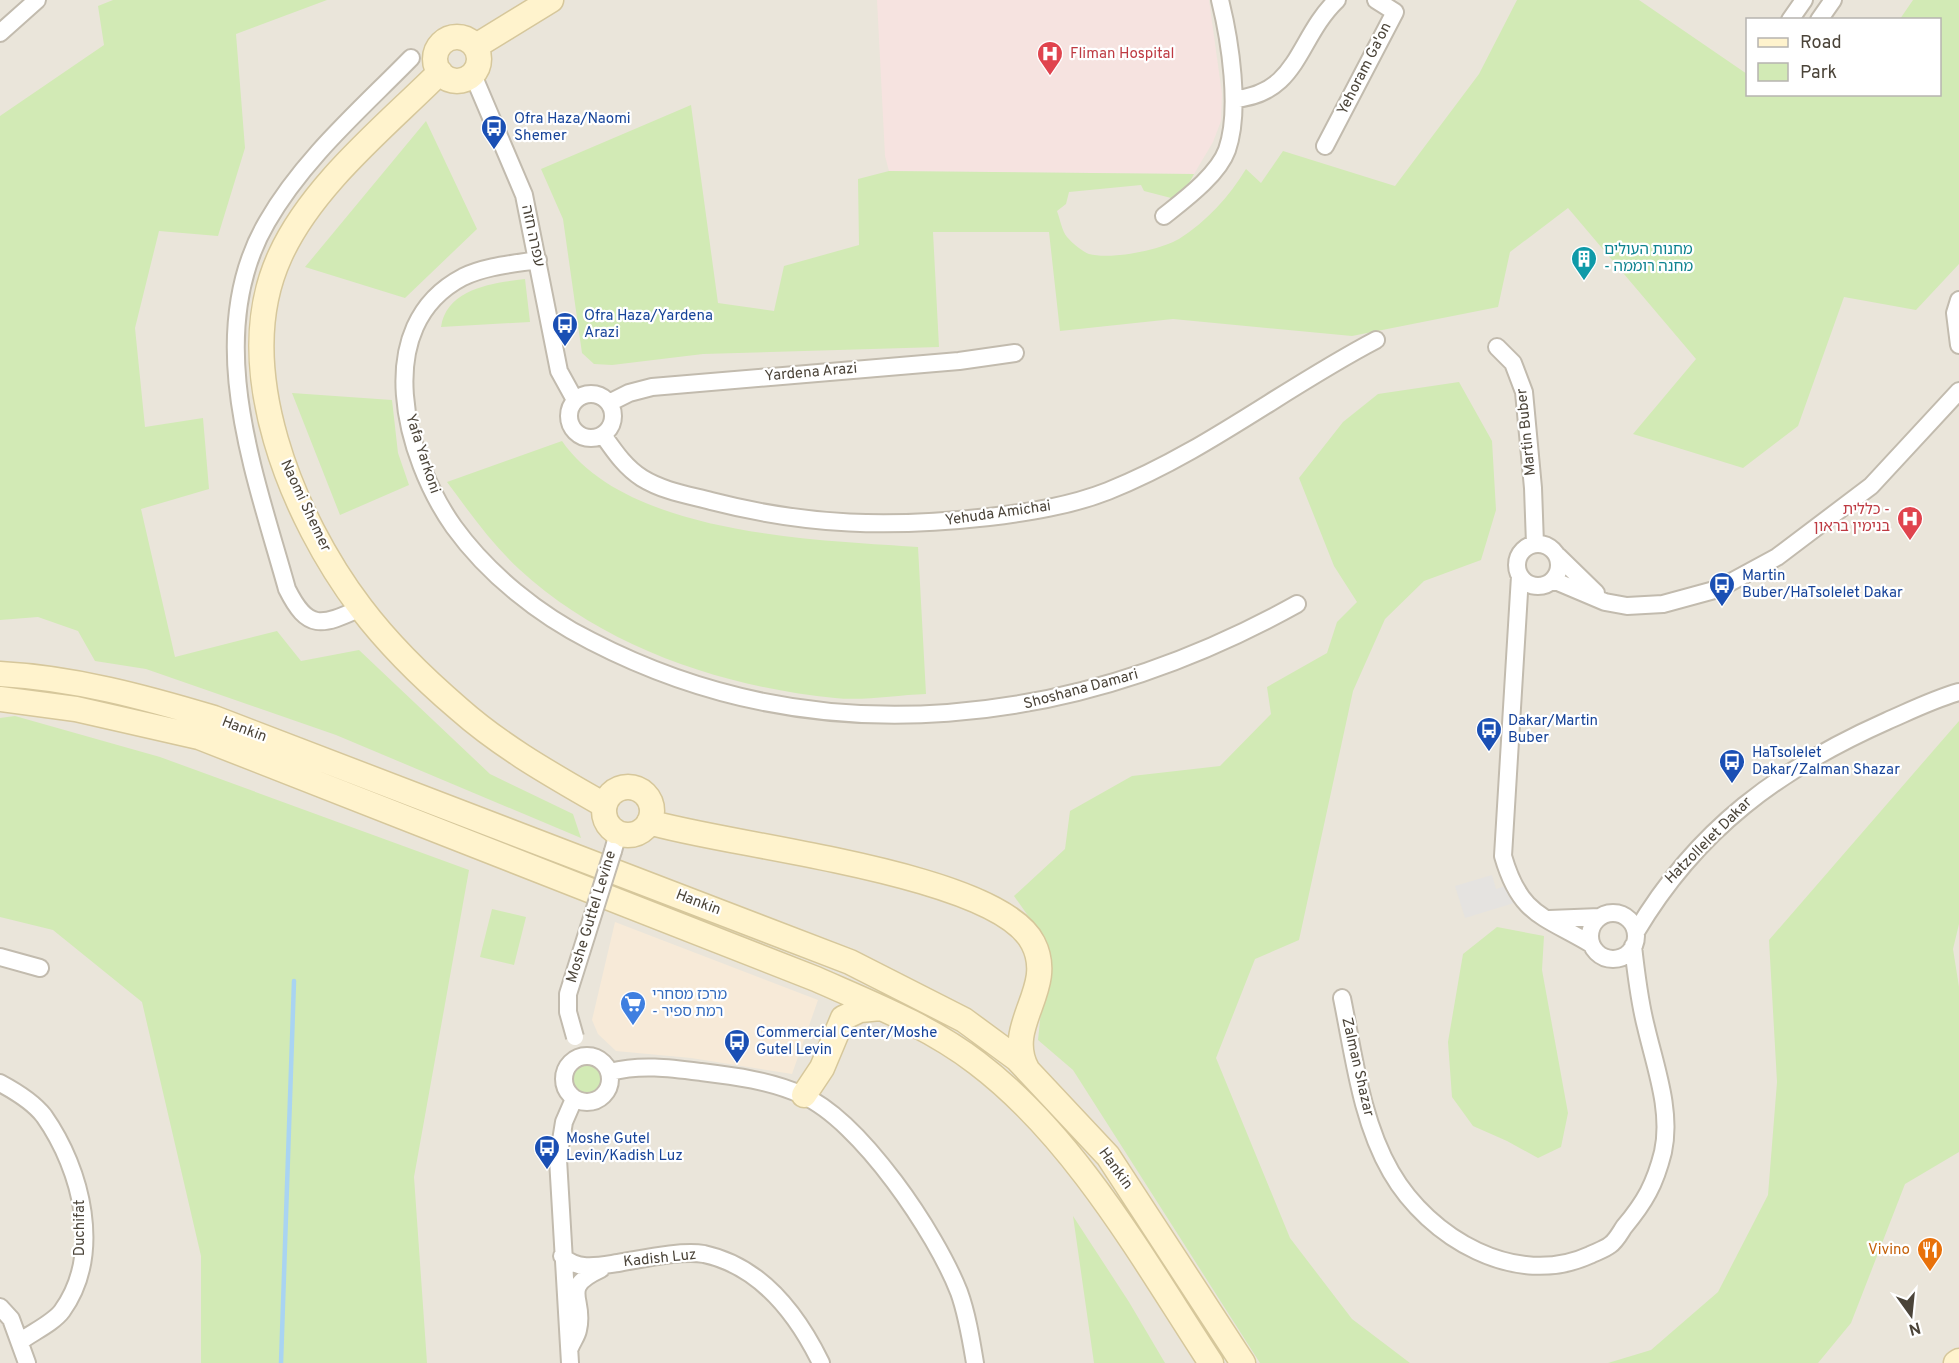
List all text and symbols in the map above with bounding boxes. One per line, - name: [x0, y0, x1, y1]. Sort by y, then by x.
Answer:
- legend: [1746, 18, 1941, 96]
- street label: Yehoram Ga'on: [1334, 20, 1396, 118]
- text: Road: [1800, 32, 1842, 55]
- hospital icon: Fliman Hospital: [1035, 39, 1065, 77]
- place label: Fliman Hospital: [1070, 45, 1174, 64]
- text: Park: [1800, 62, 1837, 85]
- place label: Ofra Haza/Naomi Shemer: [514, 110, 631, 146]
- bus stop icon: Ofra Haza/Naomi Shemer: [479, 113, 509, 151]
- street label: עפרה חזה: [516, 203, 548, 269]
- place label: מחנות העולים - מחנה רוממה: [1604, 241, 1693, 277]
- building icon: מחנות העולים - מחנה רוממה: [1569, 244, 1599, 282]
- place label: Ofra Haza/Yardena Arazi: [584, 307, 713, 343]
- bus stop icon: Ofra Haza/Yardena Arazi: [550, 310, 580, 348]
- street label: Yardena Arazi: [764, 359, 858, 387]
- street label: Martin Buber: [1513, 387, 1541, 477]
- street label: Yafa Yarkoni: [400, 412, 444, 496]
- street label: Naomi Shemer: [275, 457, 335, 555]
- street label: Yehuda Amichai: [944, 497, 1052, 531]
- place label: כללית - בנימין בראון: [1814, 501, 1890, 537]
- hospital icon: כללית - בנימין בראון: [1895, 504, 1925, 542]
- place label: Martin Buber/HaTsolelet Dakar: [1742, 567, 1903, 603]
- bus stop icon: Martin Buber/HaTsolelet Dakar: [1707, 570, 1737, 608]
- street label: Shoshana Damari: [1022, 666, 1140, 714]
- place label: Dakar/Martin Buber: [1508, 712, 1598, 748]
- street label: Hankin: [219, 713, 269, 747]
- bus stop icon: Dakar/Martin Buber: [1474, 715, 1504, 753]
- place label: HaTsolelet Dakar/Zalman Shazar: [1752, 744, 1900, 780]
- bus stop icon: HaTsolelet Dakar/Zalman Shazar: [1717, 747, 1747, 785]
- street label: Hatzollelet Dakar: [1661, 793, 1757, 889]
- street label: Moshe Guttel Levine: [563, 849, 621, 985]
- street label: Hankin: [673, 886, 723, 920]
- place label: מרכז מסחרי - רמת ספיר: [652, 986, 727, 1022]
- supermarket icon: מרכז מסחרי - רמת ספיר: [618, 989, 648, 1027]
- street label: Zalman Shazar: [1336, 1016, 1378, 1119]
- place label: Commercial Center/Moshe Gutel Levin: [756, 1024, 937, 1060]
- bus stop icon: Commercial Center/Moshe Gutel Levin: [722, 1027, 752, 1065]
- place label: Moshe Gutel Levin/Kadish Luz: [566, 1130, 683, 1166]
- bus stop icon: Moshe Gutel Levin/Kadish Luz: [532, 1133, 562, 1171]
- street label: Hankin: [1094, 1144, 1136, 1194]
- street label: Duchifat: [71, 1200, 90, 1256]
- restaurant icon: Vivino: [1915, 1235, 1945, 1273]
- place label: Vivino: [1868, 1241, 1910, 1260]
- street label: Kadish Luz: [622, 1246, 698, 1272]
- north arrow: [1881, 1285, 1941, 1345]
- text: N: [1906, 1316, 1923, 1339]

